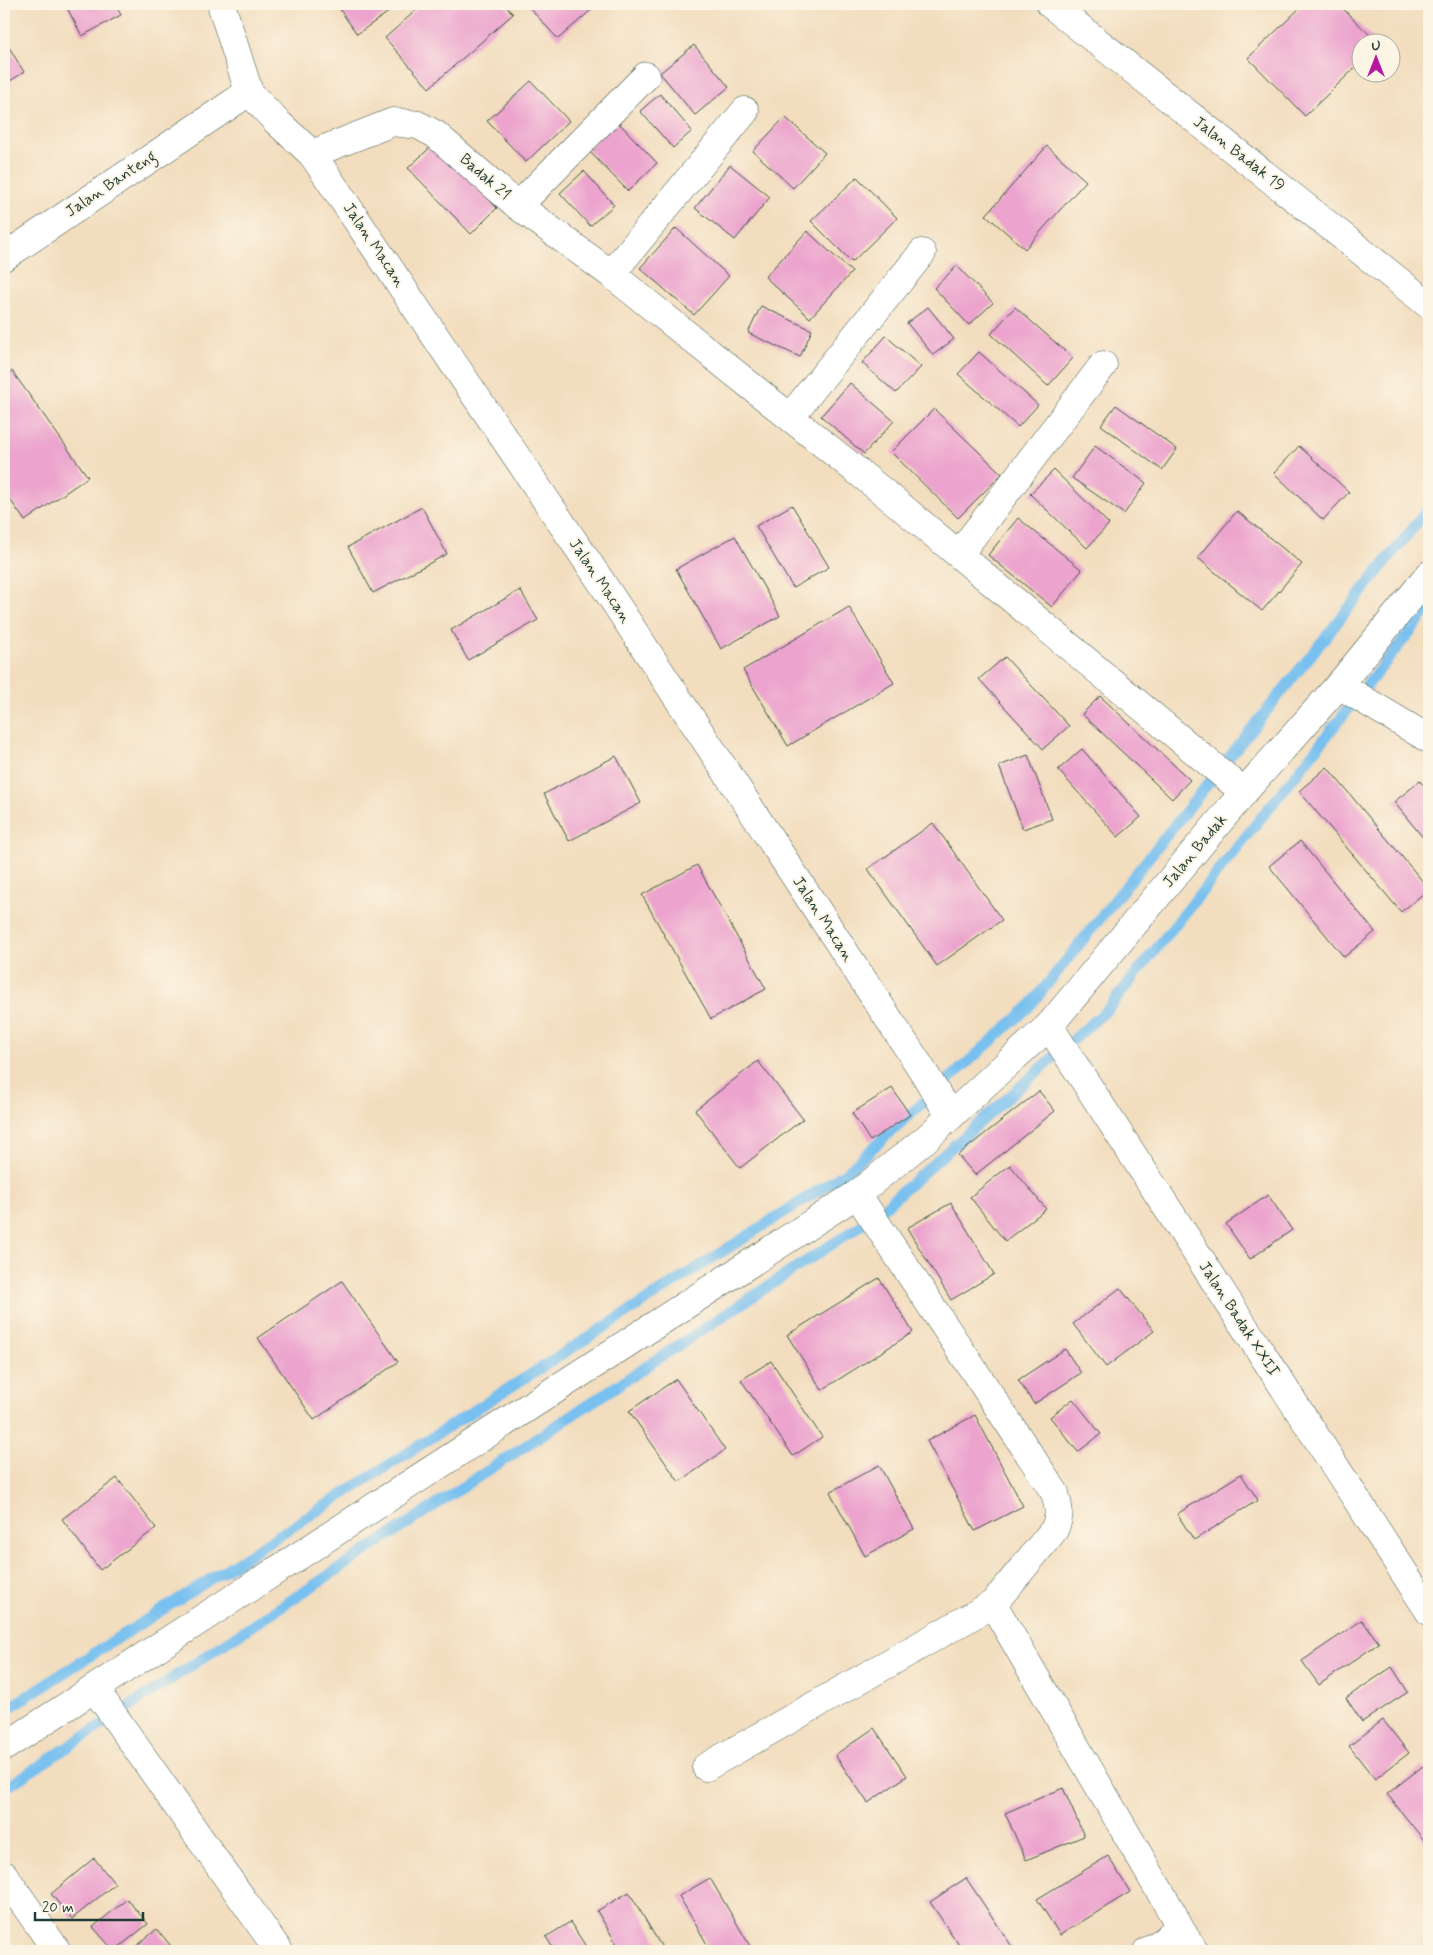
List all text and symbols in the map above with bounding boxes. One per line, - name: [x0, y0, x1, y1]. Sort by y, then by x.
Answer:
- north arrow: [1350, 32, 1400, 82]
- text: U: [1371, 37, 1381, 55]
- street label: Jalan Badak 19: [1189, 112, 1289, 196]
- street label: Jalan Banteng: [61, 146, 161, 223]
- street label: Badak 21: [455, 149, 515, 205]
- street label: Jalan Macan: [338, 199, 410, 292]
- street label: Jalan Macan: [564, 535, 636, 628]
- street label: Jalan Badak: [1158, 810, 1232, 892]
- street label: Jalan Macan: [788, 872, 859, 966]
- street label: Jalan Badak XXII: [1194, 1257, 1284, 1381]
- scale bar: [35, 1890, 142, 1922]
- text: 20 m: [42, 1898, 74, 1918]

